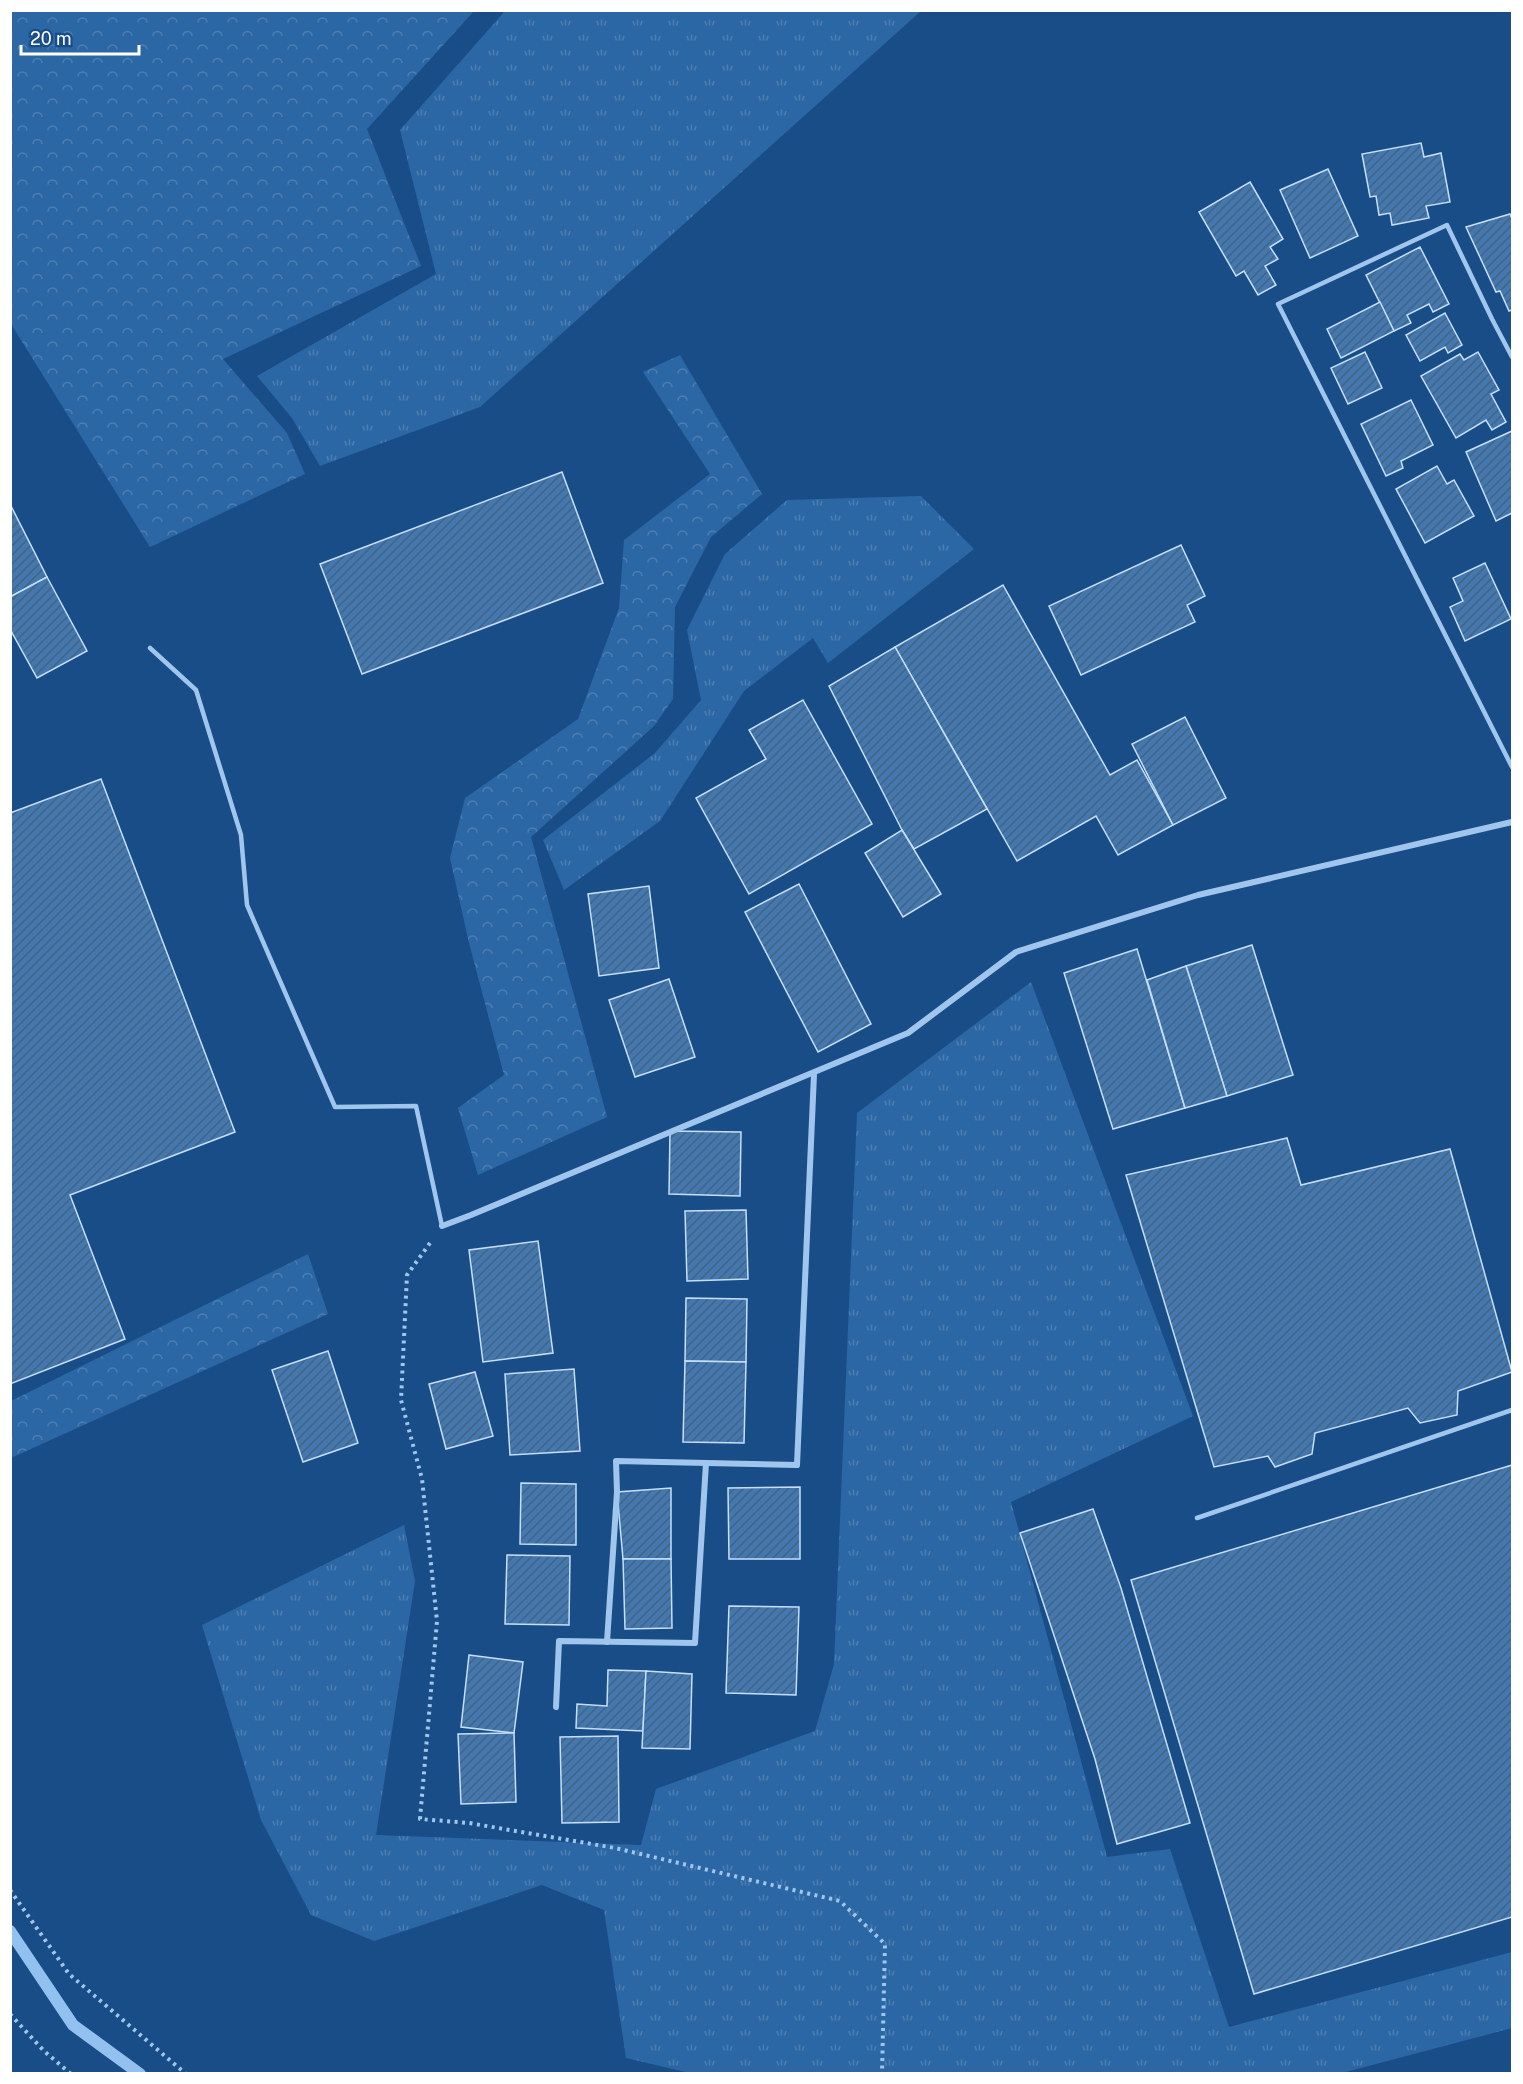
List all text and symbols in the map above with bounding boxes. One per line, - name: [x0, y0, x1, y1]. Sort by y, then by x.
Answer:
- scale bar: [21, 18, 140, 56]
- text: 20 m: [30, 28, 72, 49]

